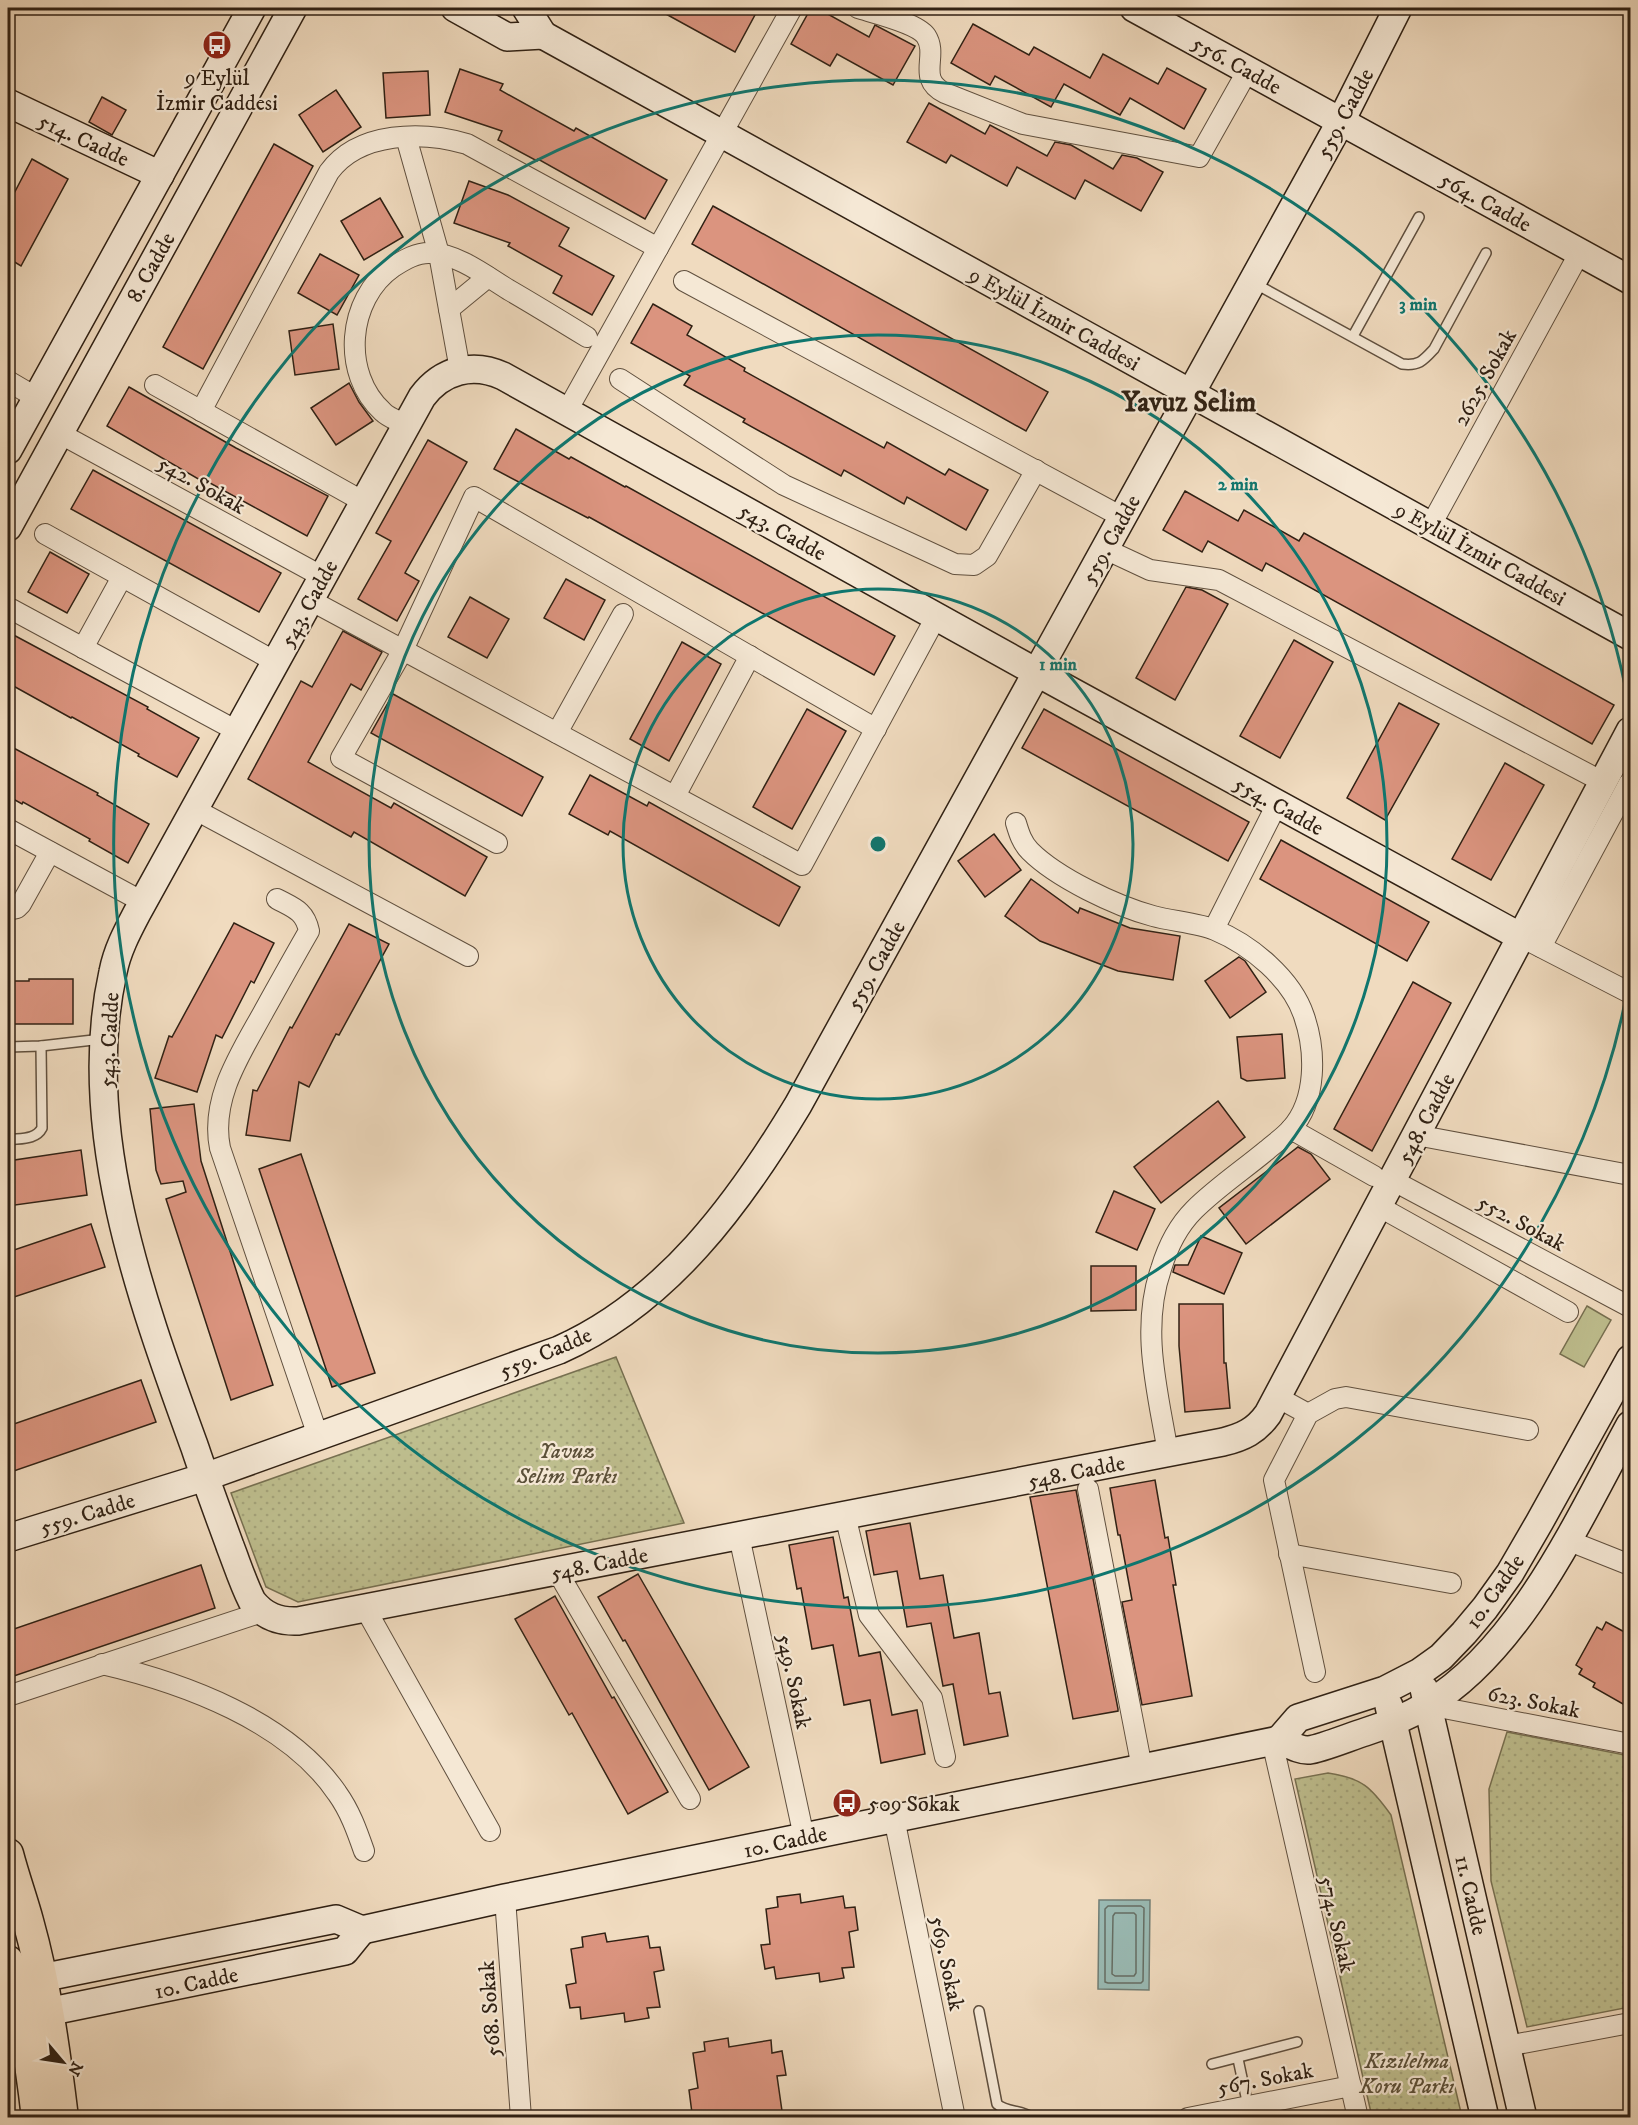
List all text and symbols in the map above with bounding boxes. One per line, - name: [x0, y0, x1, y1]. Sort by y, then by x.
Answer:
- bus stop icon: 9 Eylül İzmir Caddesi: [201, 29, 233, 61]
- street label: 556. Cadde: [1187, 30, 1286, 101]
- street label: 559. Cadde: [1310, 64, 1380, 163]
- place label: 9 Eylül İzmir Caddesi: [156, 65, 278, 117]
- street label: 514. Cadde: [34, 108, 133, 173]
- street label: 564. Cadde: [1435, 166, 1536, 238]
- street label: 8. Cadde: [121, 228, 182, 308]
- street label: 9 Eylül İzmir Caddesi: [963, 261, 1144, 377]
- text: 3 min: [1399, 294, 1438, 316]
- street label: 2625. Sokak: [1448, 325, 1523, 431]
- district label: Yavuz Selim: [1121, 385, 1256, 420]
- street label: 542. Sokak: [152, 450, 250, 521]
- text: 2 min: [1218, 474, 1259, 496]
- street label: 559. Cadde: [1076, 490, 1147, 589]
- street label: 9 Eylül İzmir Caddesi: [1389, 496, 1570, 612]
- street label: 543. Cadde: [734, 497, 831, 567]
- street label: 543. Cadde: [274, 555, 344, 652]
- text: 1 min: [1039, 654, 1078, 676]
- street label: 554. Cadde: [1228, 771, 1328, 842]
- centre of rings: [868, 834, 888, 854]
- street label: 559. Cadde: [841, 916, 912, 1015]
- street label: 543. Cadde: [94, 992, 125, 1089]
- street label: 548. Cadde: [1391, 1069, 1461, 1168]
- street label: 552. Sokak: [1472, 1189, 1570, 1258]
- street label: 559. Cadde: [495, 1322, 596, 1385]
- park label: Yavuz Selim Parkı: [516, 1438, 618, 1490]
- street label: 548. Cadde: [1025, 1450, 1127, 1495]
- street label: 559. Cadde: [37, 1487, 138, 1542]
- street label: 548. Cadde: [548, 1542, 650, 1587]
- street label: 10. Cadde: [1460, 1549, 1531, 1634]
- street label: 549. Sokak: [770, 1631, 817, 1731]
- street label: 623. Sokak: [1485, 1680, 1582, 1725]
- bus stop icon: 509 Sokak: [831, 1787, 863, 1819]
- place label: 509 Sokak: [868, 1791, 960, 1818]
- street label: 10. Cadde: [741, 1820, 830, 1864]
- street label: 11. Cadde: [1448, 1853, 1493, 1938]
- street label: 574. Sokak: [1312, 1873, 1361, 1975]
- street label: 569. Sokak: [923, 1913, 970, 2013]
- street label: 568. Sokak: [474, 1960, 507, 2058]
- street label: 10. Cadde: [152, 1961, 241, 2005]
- north arrow: [33, 2032, 93, 2092]
- park label: Kızılelma Koru Parkı: [1359, 2048, 1455, 2100]
- street label: 567. Sokak: [1215, 2057, 1316, 2102]
- text: N: [63, 2058, 87, 2079]

